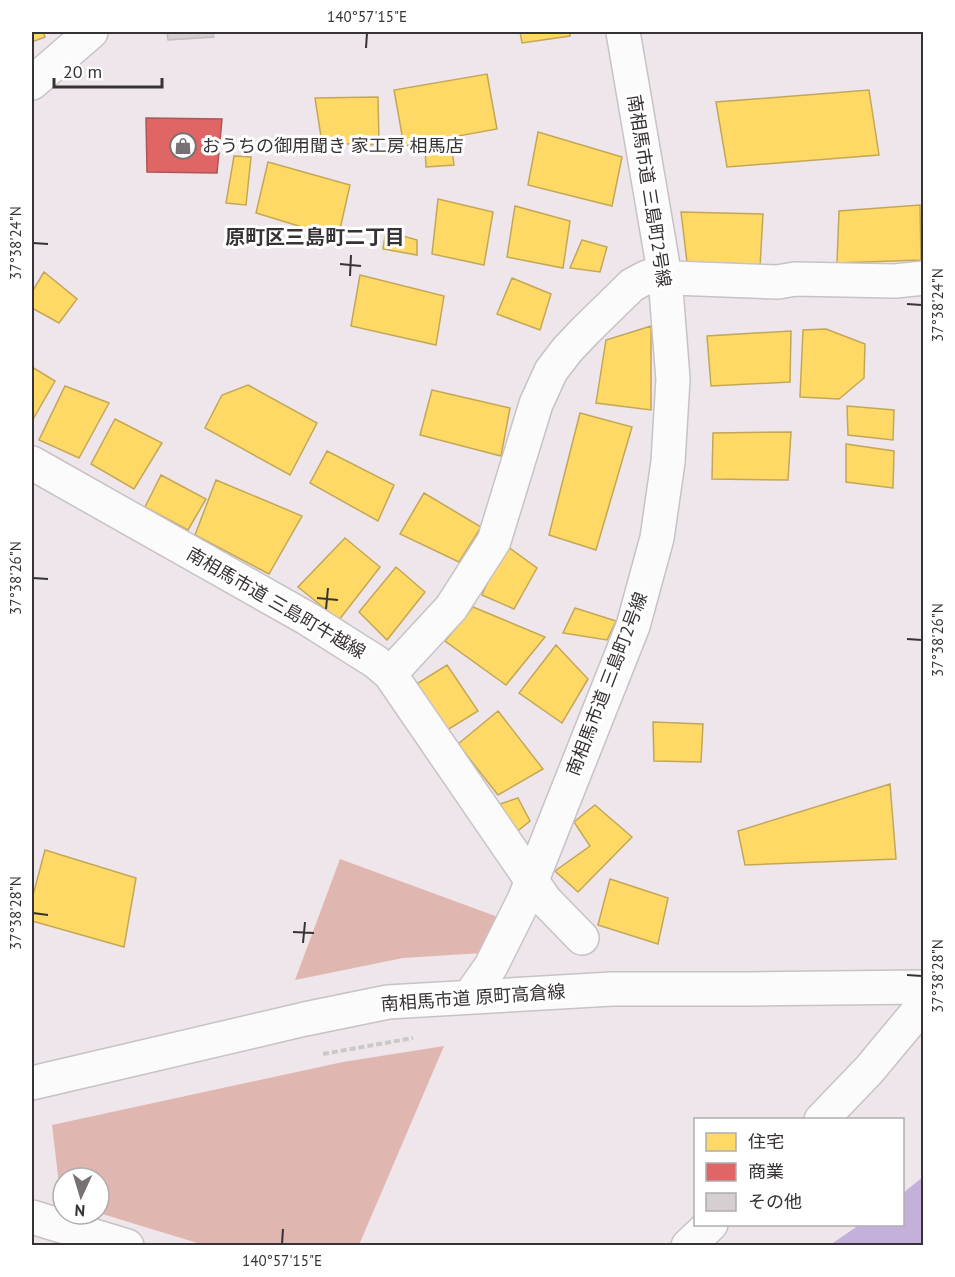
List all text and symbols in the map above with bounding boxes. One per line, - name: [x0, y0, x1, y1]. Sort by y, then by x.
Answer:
- text: 140°57'15"E: [327, 7, 407, 26]
- scale bar: [54, 51, 162, 89]
- text: 20 m: [63, 60, 102, 83]
- street label: 南相馬市道 三島町2号線: [623, 93, 676, 289]
- shop icon: おうちの御用聞き 家工房 相馬店: [168, 131, 198, 161]
- place label: おうちの御用聞き 家工房 相馬店: [202, 134, 464, 157]
- text: 37°38'24"N: [6, 206, 25, 280]
- district label: 原町区三島町二丁目: [225, 224, 405, 250]
- text: 37°38'24"N: [928, 268, 947, 342]
- text: 37°38'26"N: [6, 541, 25, 615]
- street label: 南相馬市道 三島町牛越線: [183, 542, 370, 663]
- street label: 南相馬市道 三島町2号線: [561, 589, 652, 779]
- text: 37°38'26"N: [928, 603, 947, 677]
- text: 37°38'28"N: [6, 876, 25, 950]
- text: 37°38'28"N: [928, 939, 947, 1013]
- street label: 南相馬市道 原町高倉線: [380, 980, 566, 1015]
- legend: [694, 1118, 904, 1226]
- text: 住宅: [748, 1130, 784, 1153]
- text: 商業: [748, 1160, 784, 1183]
- north arrow: [51, 1166, 111, 1226]
- text: その他: [748, 1190, 802, 1213]
- text: N: [74, 1201, 86, 1221]
- text: 140°57'15"E: [242, 1251, 322, 1270]

